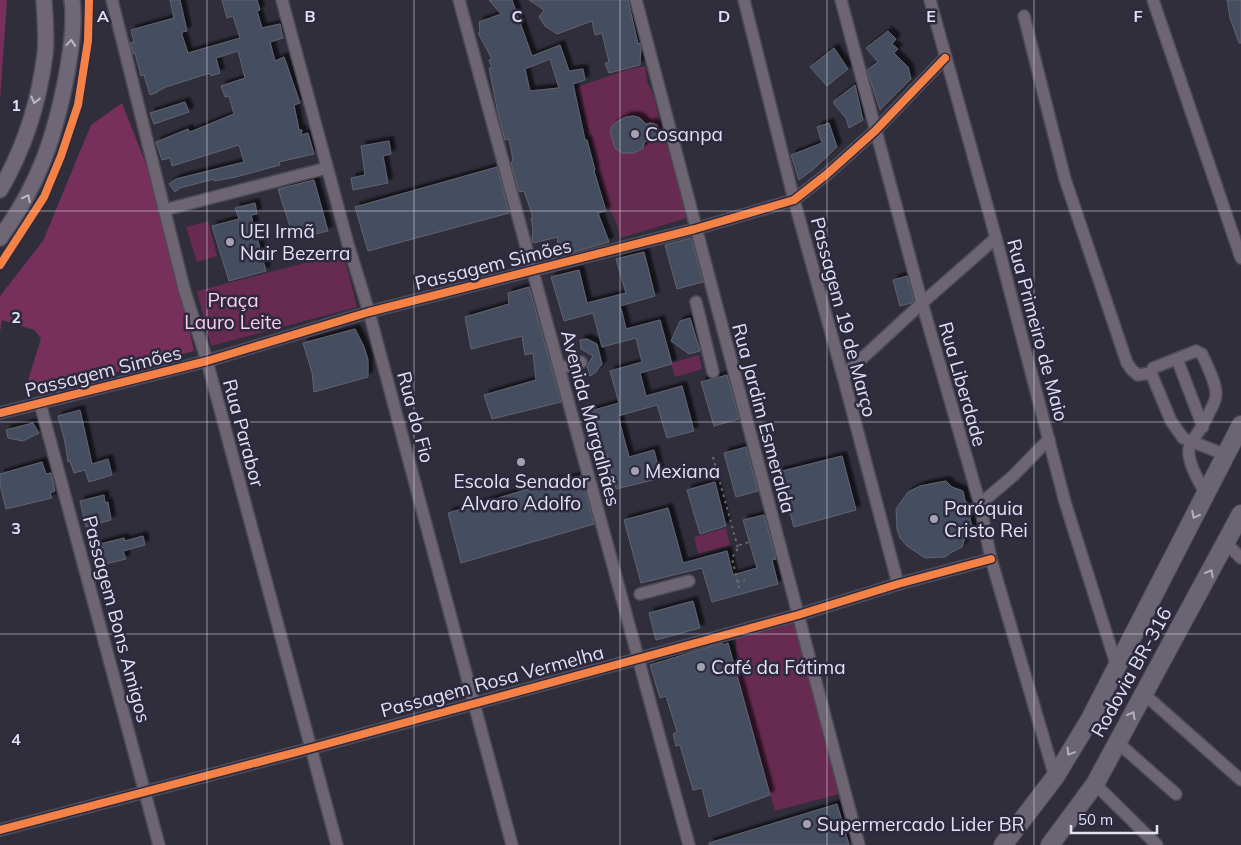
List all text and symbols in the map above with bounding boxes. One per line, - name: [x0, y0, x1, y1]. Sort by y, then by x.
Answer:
- text: A: [97, 6, 109, 26]
- text: B: [304, 6, 316, 26]
- text: C: [512, 6, 523, 26]
- text: D: [718, 6, 730, 26]
- text: E: [926, 6, 936, 26]
- text: F: [1133, 6, 1143, 26]
- one-way arrow: [66, 38, 77, 46]
- text: 1: [11, 95, 21, 115]
- one-way arrow: [30, 96, 41, 105]
- place label: Cosanpa: [645, 122, 723, 146]
- marker: Cosanpa: [629, 128, 641, 140]
- one-way arrow: [20, 194, 30, 203]
- street label: Passagem 19 de Março: [806, 214, 882, 420]
- place label: UEI Irmã Nair Bezerra: [240, 219, 350, 265]
- street label: Passagem Simões: [412, 233, 574, 295]
- marker: UEI Irmã Nair Bezerra: [224, 236, 236, 248]
- street label: Rua Primeiro de Maio: [1002, 236, 1074, 424]
- park label: Praça Lauro Leite: [184, 288, 282, 334]
- text: 2: [11, 307, 21, 327]
- street label: Rua Liberdade: [934, 319, 992, 449]
- street label: Rua Jardim Esmeralda: [727, 320, 801, 516]
- street label: Avenida Margalhães: [556, 327, 626, 509]
- street label: Passagem Simões: [22, 340, 184, 402]
- street label: Rua do Fio: [392, 369, 440, 465]
- street label: Rua Parabor: [218, 376, 270, 490]
- marker: Escola Senador Alvaro Adolfo: [515, 456, 527, 468]
- place label: Mexiana: [645, 459, 720, 483]
- marker: Mexiana: [629, 465, 641, 477]
- place label: Escola Senador Alvaro Adolfo: [453, 469, 589, 515]
- place label: Paróquia Cristo Rei: [944, 496, 1028, 542]
- one-way arrow: [1191, 510, 1201, 519]
- street label: Passagem Bons Amigos: [78, 513, 156, 725]
- marker: Paróquia Cristo Rei: [928, 513, 940, 525]
- text: 3: [11, 518, 21, 538]
- one-way arrow: [1204, 569, 1214, 578]
- street label: Rodovia BR-316: [1085, 603, 1177, 741]
- street label: Passagem Rosa Vermelha: [378, 640, 606, 722]
- place label: Café da Fátima: [711, 655, 846, 679]
- marker: Café da Fátima: [695, 661, 707, 673]
- one-way arrow: [1126, 712, 1136, 721]
- text: 4: [11, 729, 21, 749]
- one-way arrow: [1067, 746, 1077, 755]
- scale bar: [1071, 802, 1157, 834]
- text: 50 m: [1078, 810, 1113, 829]
- place label: Supermercado Lider BR: [817, 812, 1025, 836]
- marker: Supermercado Lider BR: [801, 818, 813, 830]

